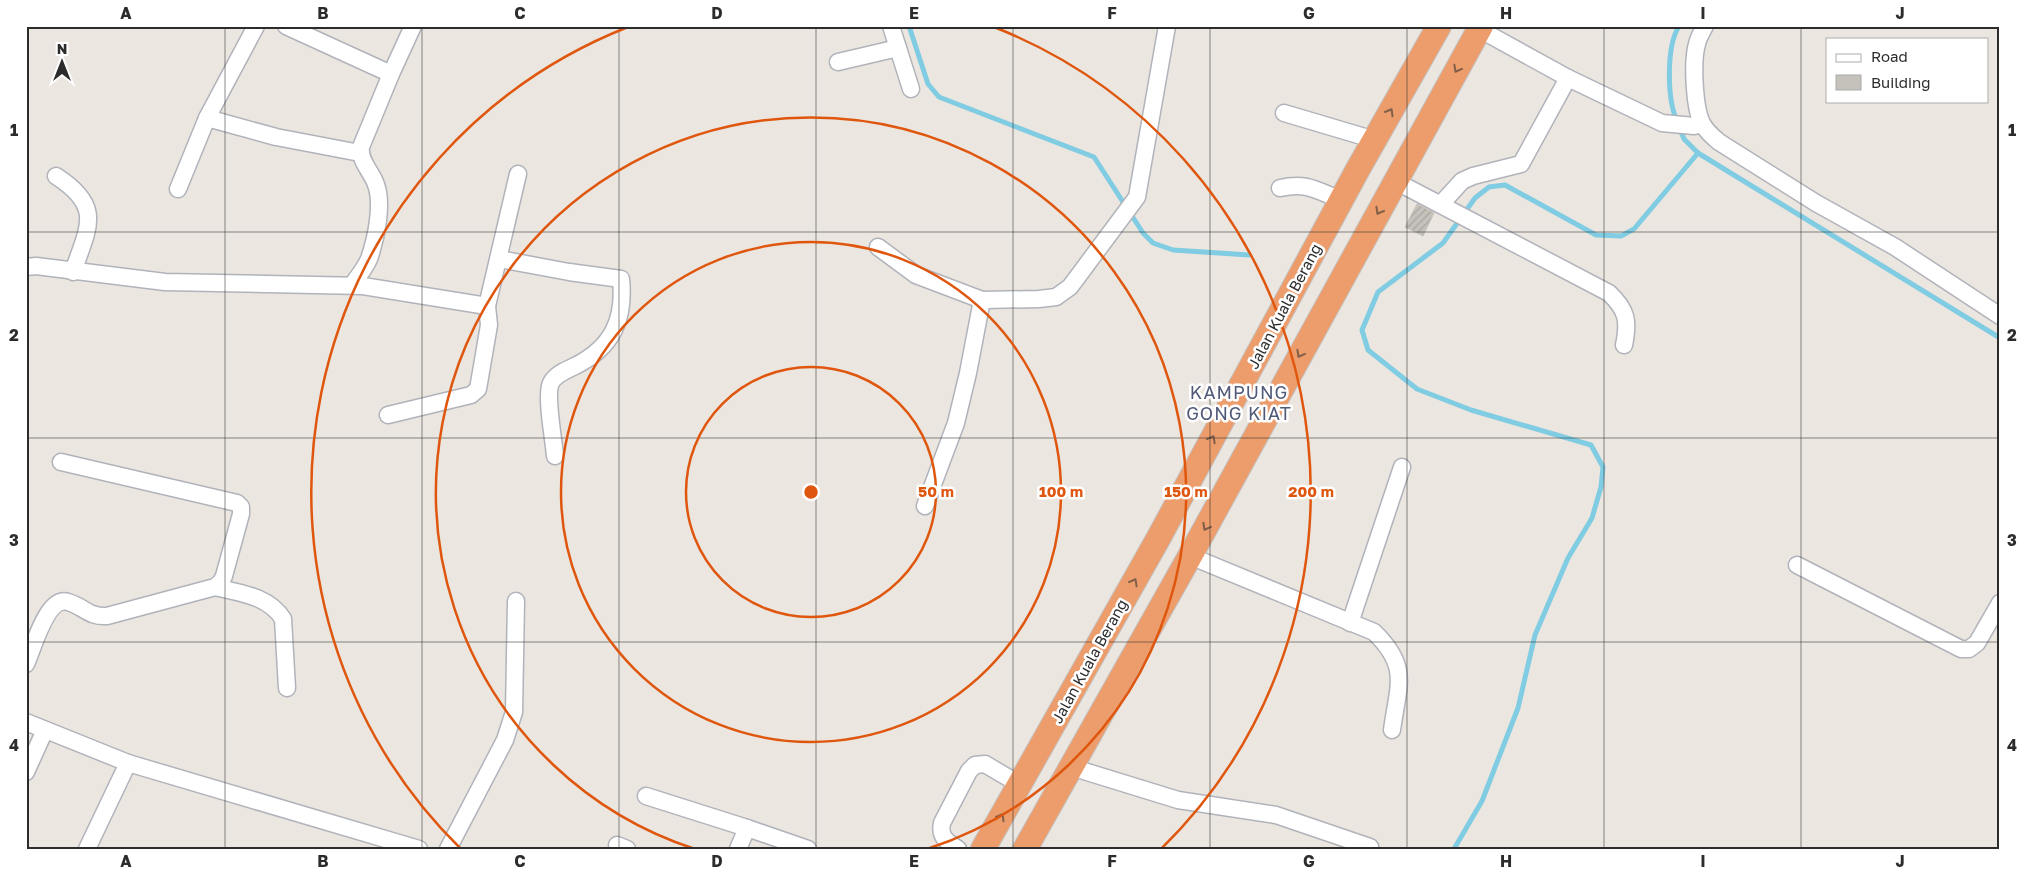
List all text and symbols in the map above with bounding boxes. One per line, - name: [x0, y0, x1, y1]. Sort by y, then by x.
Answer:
- text: A: [120, 3, 132, 23]
- text: B: [317, 3, 329, 23]
- text: C: [514, 3, 526, 23]
- text: D: [711, 3, 723, 23]
- text: E: [909, 3, 919, 23]
- text: F: [1107, 3, 1117, 23]
- text: G: [1303, 3, 1315, 23]
- text: H: [1500, 3, 1512, 23]
- text: I: [1700, 3, 1706, 23]
- text: J: [1895, 3, 1905, 23]
- north arrow: [38, 38, 88, 88]
- legend: [1826, 38, 1988, 102]
- text: N: [57, 40, 67, 57]
- text: Road: [1871, 47, 1908, 65]
- one-way arrow: [1453, 64, 1463, 73]
- text: Building: [1871, 73, 1931, 91]
- one-way arrow: [1384, 109, 1394, 118]
- text: 1: [10, 120, 18, 140]
- text: 1: [2008, 120, 2016, 140]
- one-way arrow: [1375, 206, 1385, 215]
- street label: Jalan Kuala Berang: [1243, 240, 1325, 372]
- text: 2: [9, 325, 19, 345]
- text: 2: [2007, 325, 2017, 345]
- one-way arrow: [1297, 348, 1307, 357]
- district label: KAMPUNG GONG KIAT: [1186, 381, 1292, 424]
- one-way arrow: [1206, 435, 1216, 444]
- text: 50 m: [918, 482, 954, 500]
- text: 100 m: [1039, 482, 1083, 500]
- text: 150 m: [1164, 482, 1208, 500]
- text: 200 m: [1288, 482, 1334, 500]
- centre of rings: [802, 483, 820, 501]
- one-way arrow: [1202, 522, 1212, 531]
- text: 3: [9, 530, 19, 550]
- text: 3: [2007, 530, 2017, 550]
- one-way arrow: [1128, 578, 1138, 587]
- street label: Jalan Kuala Berang: [1047, 596, 1131, 726]
- text: 4: [9, 735, 19, 755]
- text: 4: [2007, 735, 2017, 755]
- one-way arrow: [995, 813, 1005, 822]
- text: A: [120, 851, 132, 871]
- text: B: [317, 851, 329, 871]
- text: C: [514, 851, 526, 871]
- text: D: [711, 851, 723, 871]
- text: E: [909, 851, 919, 871]
- text: F: [1107, 851, 1117, 871]
- text: G: [1303, 851, 1315, 871]
- text: H: [1500, 851, 1512, 871]
- text: I: [1700, 851, 1706, 871]
- text: J: [1895, 851, 1905, 871]

